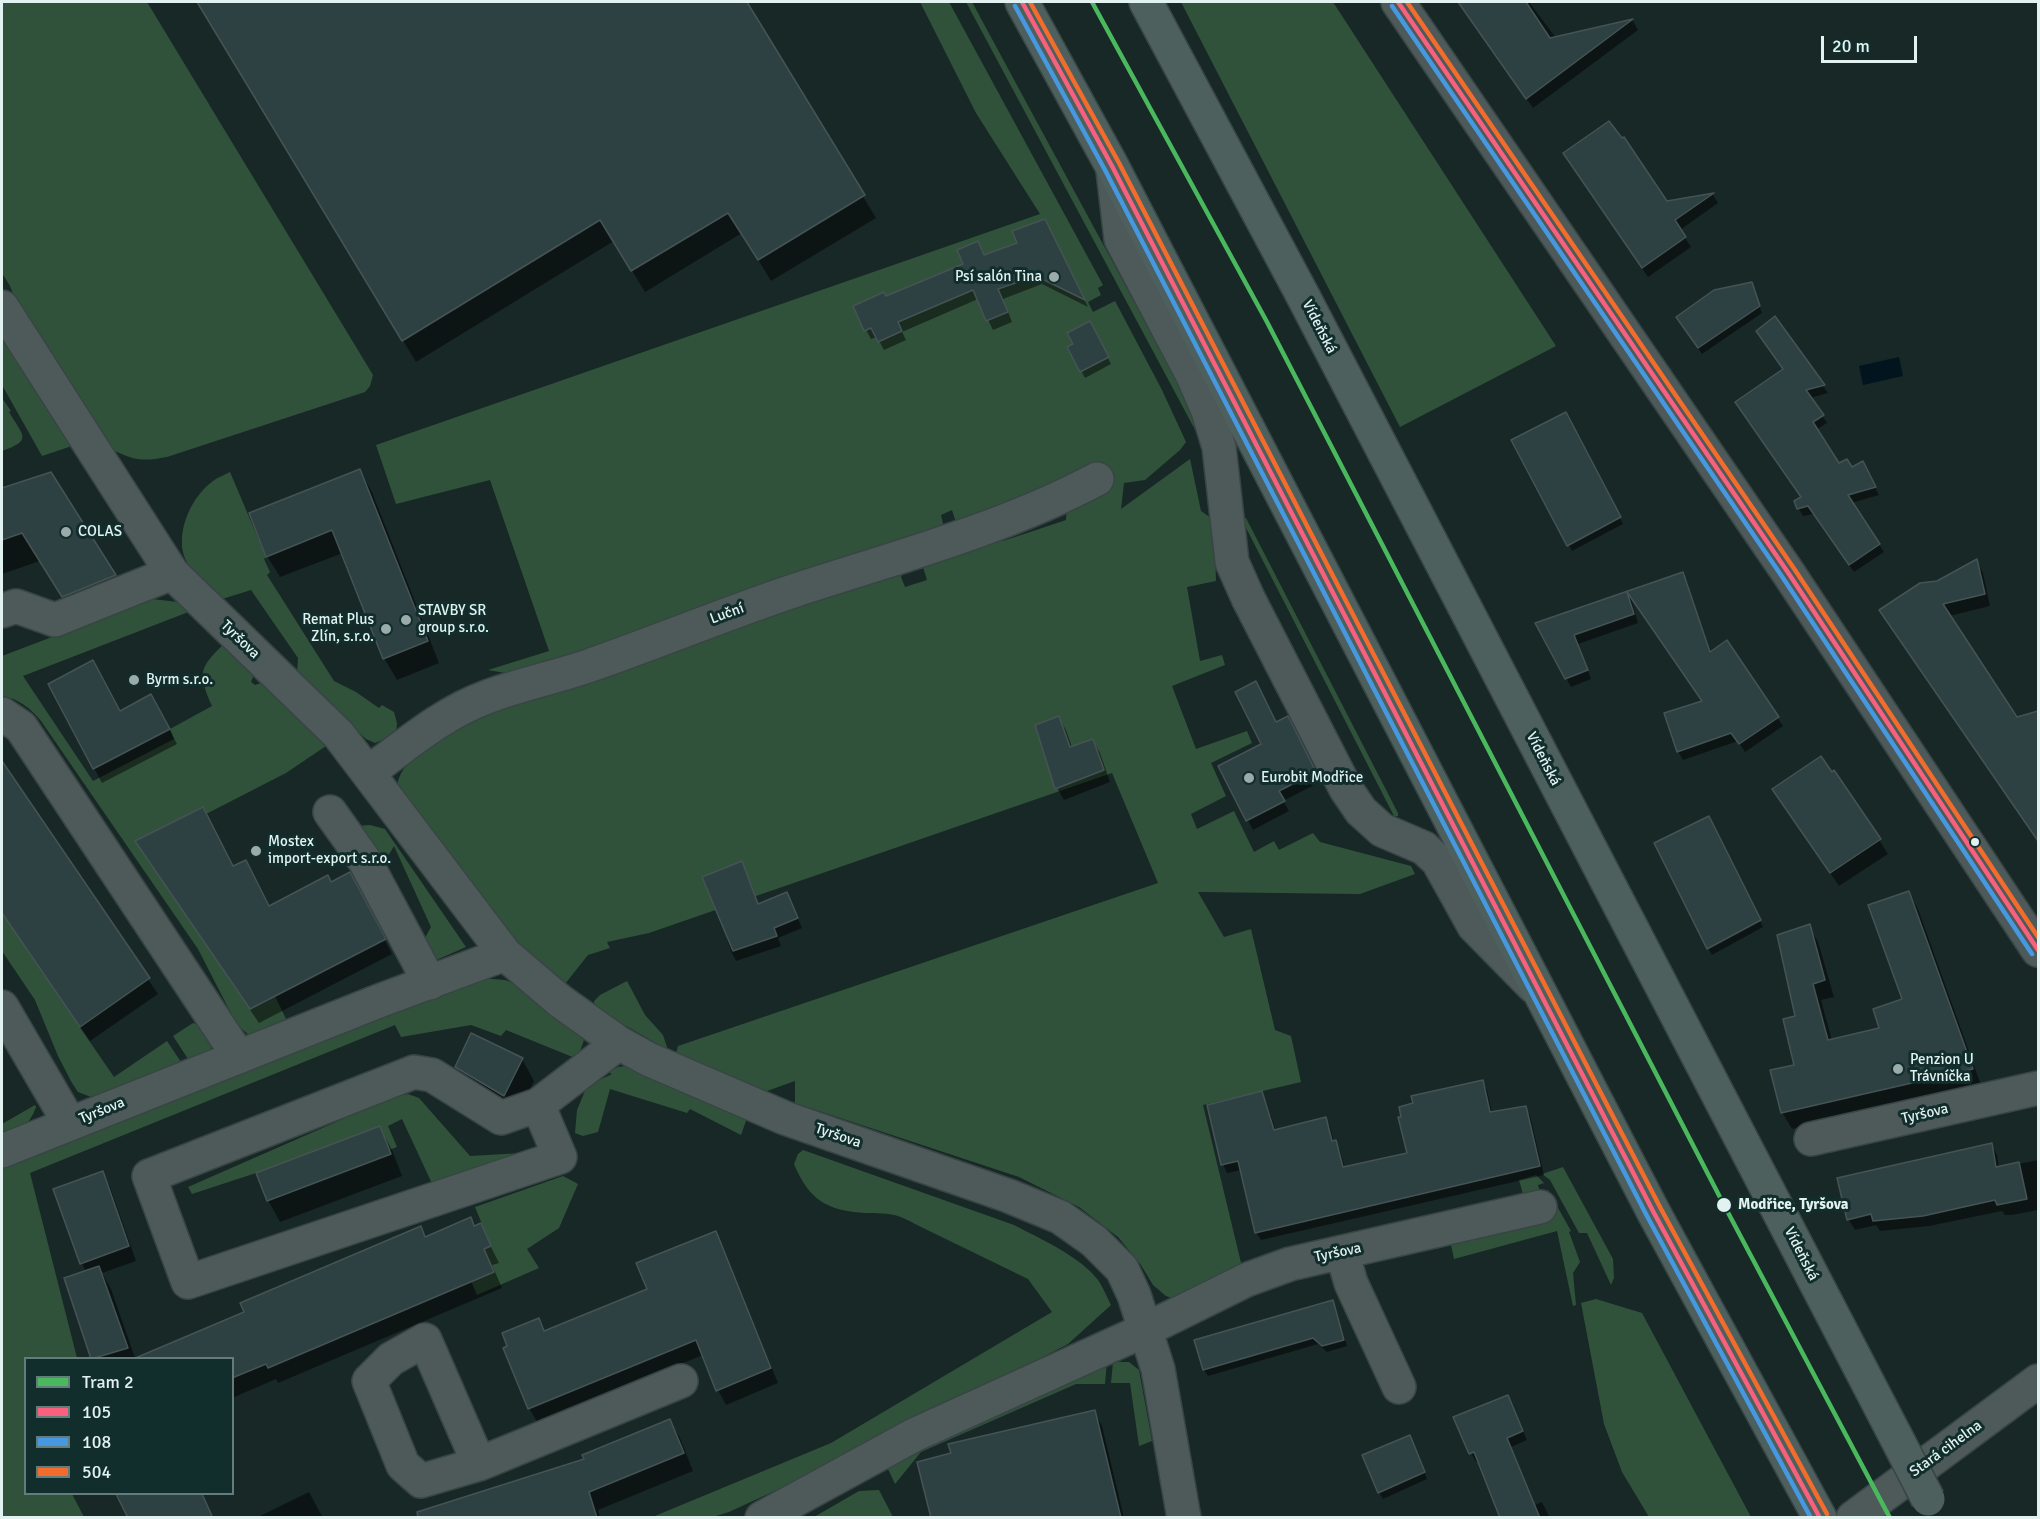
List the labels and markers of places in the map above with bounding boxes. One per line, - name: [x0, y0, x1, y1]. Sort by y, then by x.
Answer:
- place label: Psí salón Tina: [955, 268, 1042, 286]
- marker: Psí salón Tina: [1047, 270, 1061, 284]
- place label: COLAS: [78, 523, 122, 541]
- marker: COLAS: [59, 525, 73, 539]
- place label: STAVBY SR group s.r.o.: [418, 602, 489, 637]
- place label: Remat Plus Zlín, s.r.o.: [302, 611, 374, 646]
- marker: STAVBY SR group s.r.o.: [399, 613, 413, 627]
- marker: Remat Plus Zlín, s.r.o.: [379, 622, 393, 636]
- place label: Byrm s.r.o.: [146, 671, 213, 689]
- marker: Byrm s.r.o.: [127, 673, 141, 687]
- place label: Eurobit Modřice: [1261, 769, 1363, 787]
- marker: Eurobit Modřice: [1242, 771, 1256, 785]
- place label: Mostex import-export s.r.o.: [268, 833, 391, 868]
- unlabelled marker: [1969, 836, 1981, 848]
- marker: Mostex import-export s.r.o.: [249, 844, 263, 858]
- place label: Penzion U Trávníčka: [1910, 1051, 1974, 1086]
- marker: Penzion U Trávníčka: [1891, 1062, 1905, 1076]
- marker: Modřice, Tyršova: [1715, 1196, 1733, 1214]
- place label: Modřice, Tyršova: [1738, 1196, 1849, 1214]

